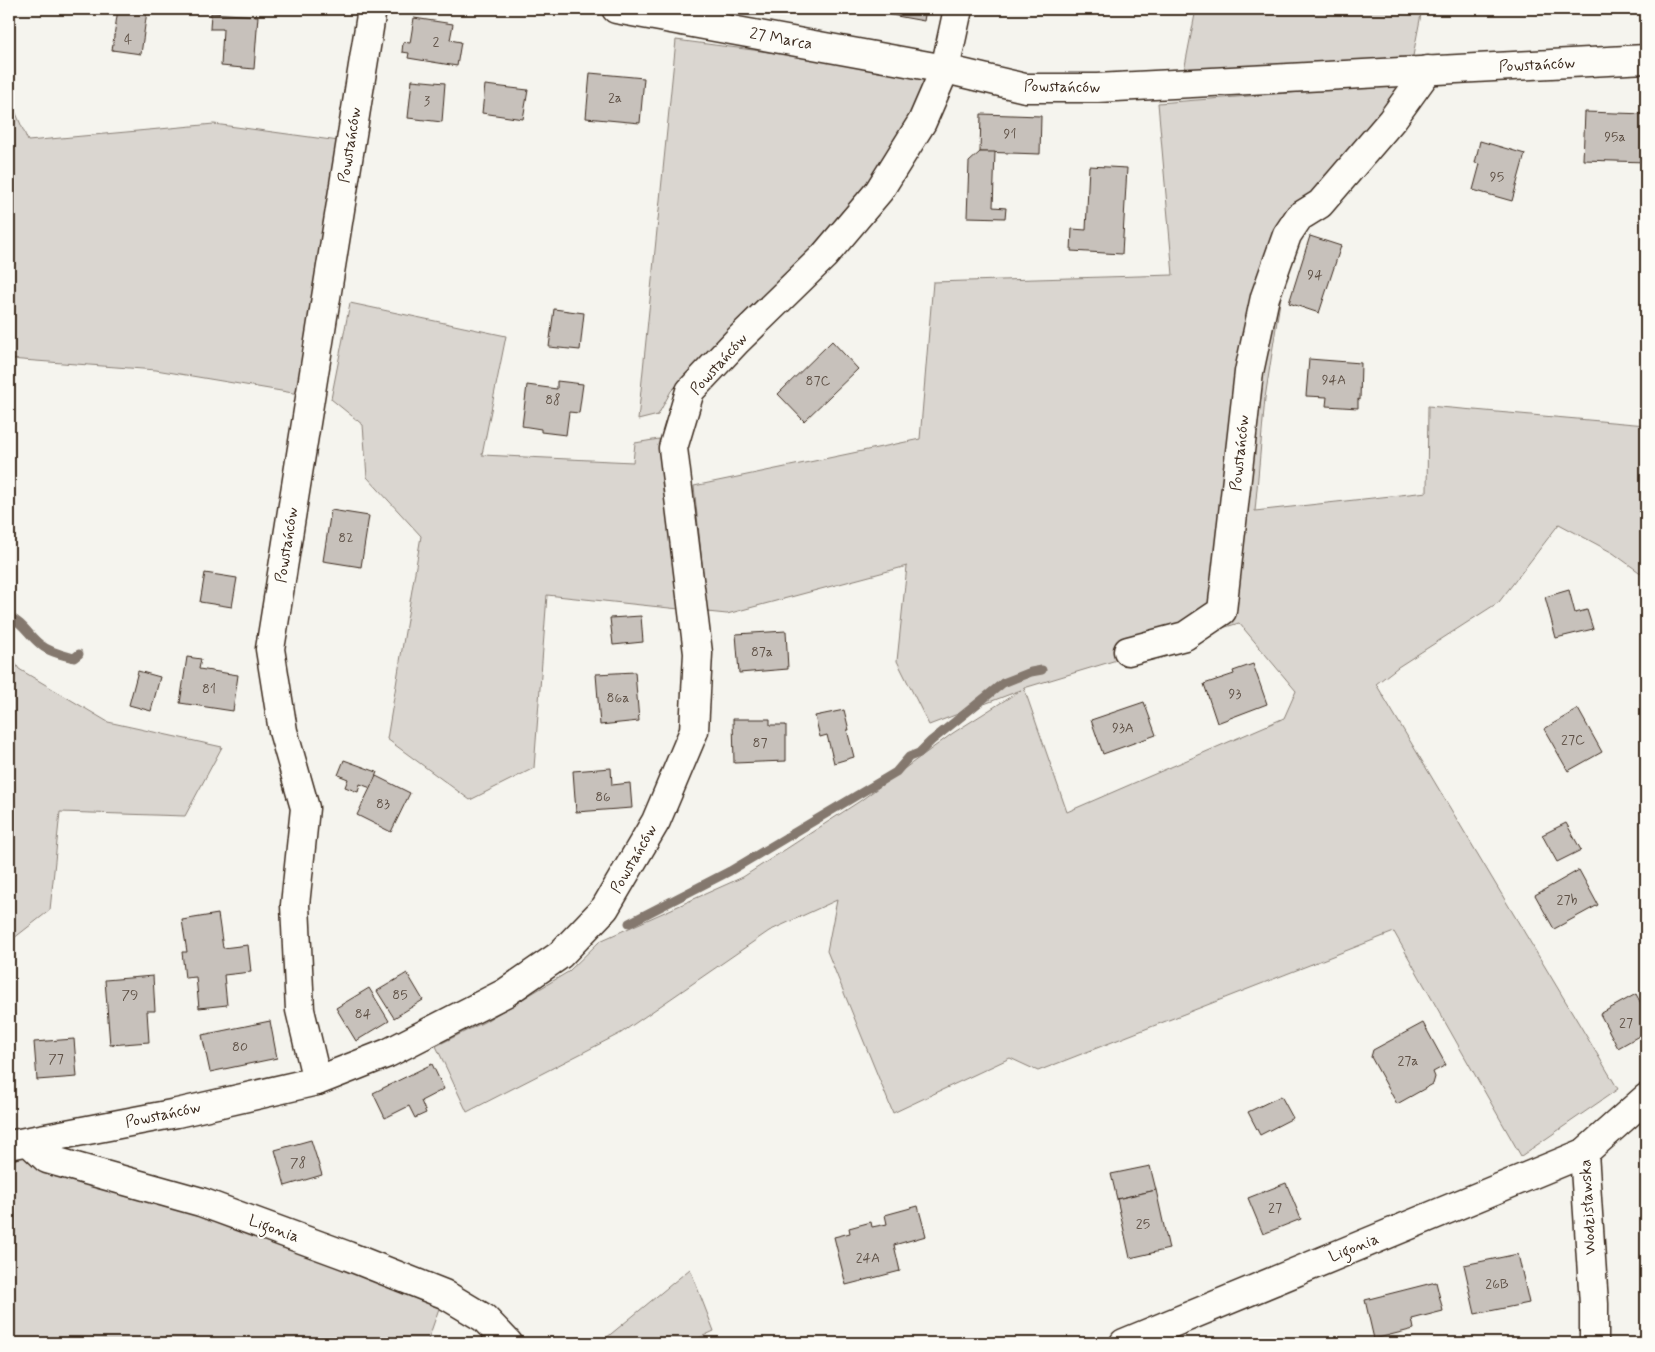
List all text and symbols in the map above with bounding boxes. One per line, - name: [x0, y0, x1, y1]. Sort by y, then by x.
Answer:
- street label: 27 Marca: [748, 23, 814, 55]
- house number: 4: [124, 31, 132, 49]
- house number: 2: [433, 33, 440, 51]
- street label: Powstańców: [1498, 53, 1576, 77]
- street label: Powstańców: [1024, 76, 1100, 98]
- house number: 2a: [608, 89, 622, 107]
- house number: 3: [424, 92, 430, 110]
- street label: Powstańców: [334, 106, 366, 184]
- house number: 91: [1004, 125, 1016, 143]
- house number: 95a: [1604, 128, 1626, 146]
- house number: 95: [1490, 168, 1504, 186]
- house number: 94: [1307, 266, 1323, 284]
- street label: Powstańców: [686, 329, 752, 399]
- house number: 94A: [1322, 371, 1346, 389]
- house number: 87C: [806, 372, 830, 390]
- house number: 88: [545, 391, 561, 409]
- street label: Powstańców: [1226, 414, 1254, 492]
- street label: Powstańców: [271, 506, 303, 584]
- house number: 82: [338, 529, 354, 547]
- house number: 87a: [751, 643, 773, 661]
- house number: 81: [202, 680, 216, 698]
- house number: 93: [1229, 685, 1241, 703]
- house number: 86a: [607, 689, 629, 707]
- house number: 93A: [1112, 719, 1134, 737]
- house number: 27C: [1561, 731, 1585, 749]
- house number: 87: [753, 734, 767, 752]
- house number: 86: [595, 788, 611, 806]
- house number: 83: [376, 795, 390, 813]
- street label: Powstańców: [606, 821, 662, 897]
- house number: 27b: [1557, 891, 1578, 909]
- house number: 79: [122, 986, 138, 1004]
- house number: 85: [392, 986, 408, 1004]
- house number: 84: [355, 1005, 372, 1023]
- house number: 27: [1619, 1014, 1633, 1032]
- house number: 80: [232, 1038, 248, 1056]
- house number: 77: [48, 1050, 64, 1068]
- house number: 27a: [1397, 1052, 1419, 1070]
- street label: Powstańców: [123, 1097, 203, 1133]
- house number: 78: [290, 1154, 306, 1172]
- street label: Wodzisławska: [1575, 1158, 1601, 1255]
- house number: 27: [1268, 1199, 1282, 1217]
- street label: Ligonia: [245, 1210, 302, 1249]
- house number: 25: [1136, 1215, 1150, 1233]
- street label: Ligonia: [1326, 1228, 1383, 1268]
- house number: 24A: [856, 1249, 880, 1267]
- house number: 26B: [1485, 1275, 1509, 1293]

